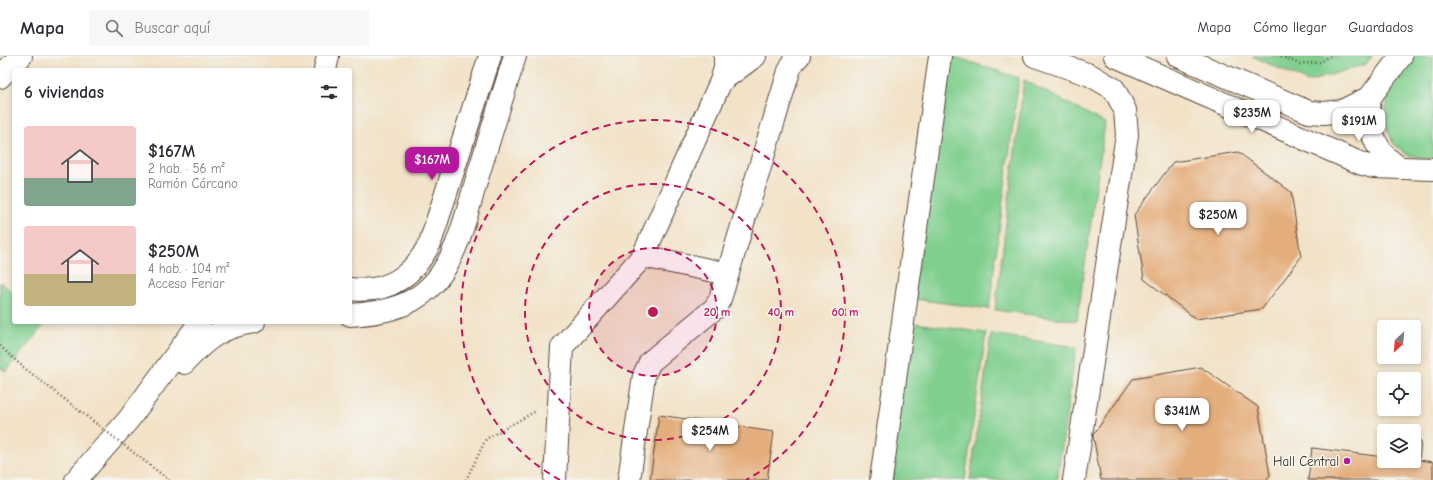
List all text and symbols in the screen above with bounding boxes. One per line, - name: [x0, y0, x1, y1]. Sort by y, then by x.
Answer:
- search box: [89, 10, 369, 46]
- text: Mapa: [20, 17, 65, 39]
- icon: search: [103, 17, 125, 39]
- text: Buscar aquí: [135, 19, 210, 37]
- text: Mapa: [1198, 19, 1231, 36]
- text: Cómo llegar: [1253, 19, 1326, 36]
- text: Guardados: [1348, 19, 1413, 36]
- icon: filters: [318, 81, 340, 103]
- text: 6 viviendas: [24, 83, 104, 102]
- pin: $235M: [1224, 100, 1280, 134]
- text: $235M: [1233, 105, 1271, 120]
- pin: $191M: [1331, 108, 1387, 142]
- text: $191M: [1341, 113, 1377, 128]
- icon: home: [56, 142, 104, 190]
- text: $167M: [148, 142, 195, 161]
- pin: $167M: [404, 147, 460, 181]
- text: $167M: [414, 152, 450, 167]
- text: 2 hab. · 56 m²: [148, 161, 225, 176]
- text: Ramón Cárcano: [148, 176, 238, 191]
- pin: $250M: [1190, 202, 1246, 236]
- text: $250M: [1198, 207, 1238, 222]
- icon: home: [56, 242, 104, 290]
- text: $250M: [148, 242, 199, 261]
- text: 4 hab. · 104 m²: [148, 261, 230, 276]
- text: Acceso Feriar: [148, 276, 224, 291]
- centre of rings: [646, 305, 660, 319]
- text: 20 m: [704, 305, 730, 319]
- text: 40 m: [768, 305, 794, 319]
- text: 60 m: [832, 305, 858, 319]
- north arrow: [1377, 320, 1421, 364]
- map controls: [1377, 320, 1421, 468]
- button: locate: [1377, 372, 1421, 416]
- pin: $341M: [1154, 398, 1210, 432]
- text: $341M: [1164, 403, 1200, 418]
- pin: $254M: [682, 418, 738, 452]
- text: $254M: [691, 423, 729, 438]
- button: layers: [1377, 424, 1421, 468]
- place label: Hall Central: [1273, 454, 1339, 469]
- marker: Hall Central: [1342, 456, 1352, 466]

